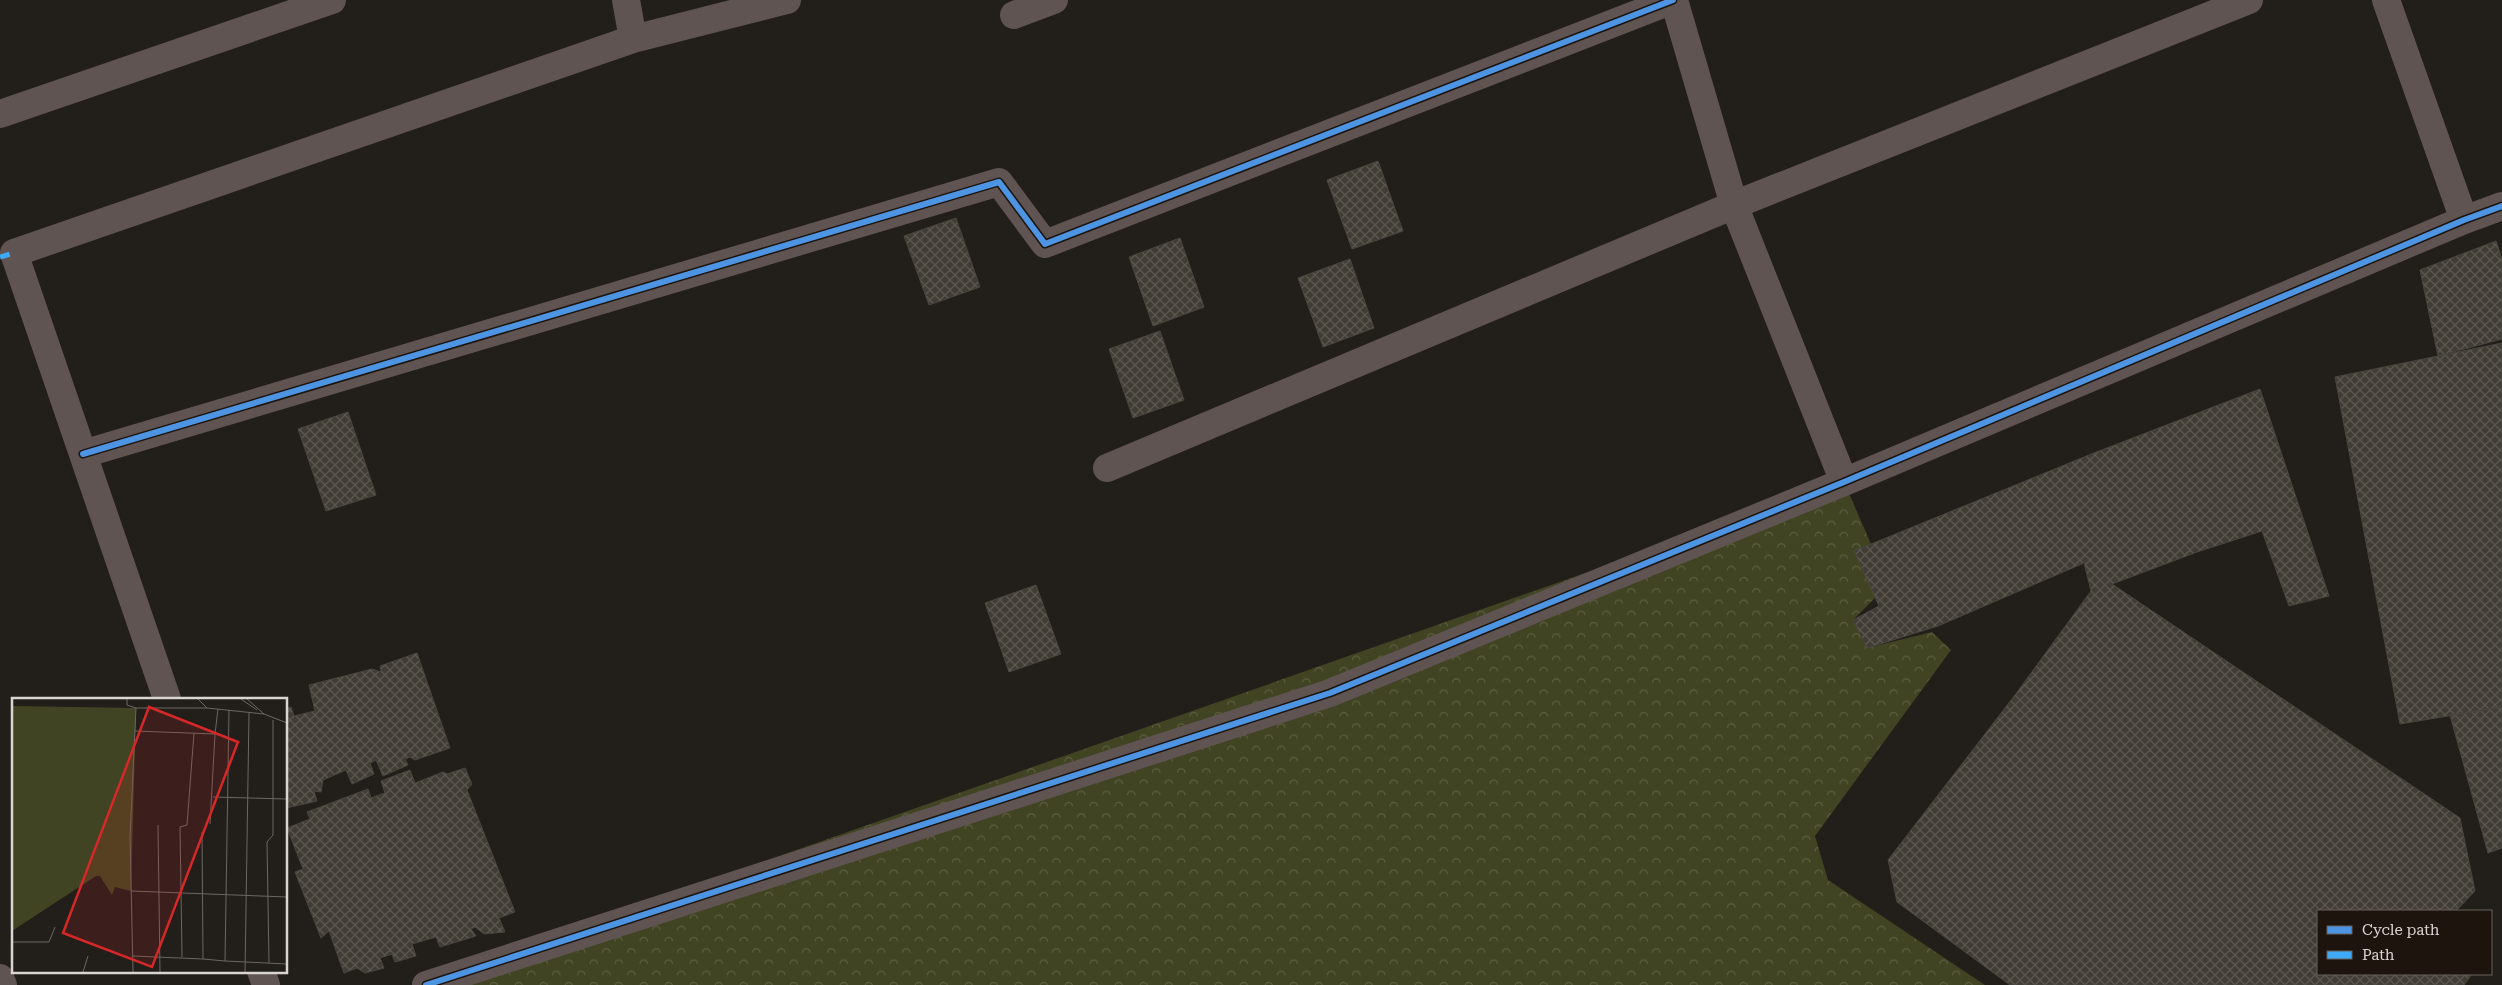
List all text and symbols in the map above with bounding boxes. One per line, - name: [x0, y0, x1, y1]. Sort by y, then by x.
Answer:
- inset map: [12, 698, 288, 972]
- legend: [2317, 910, 2492, 975]
- text: Cycle path: [2362, 921, 2440, 939]
- text: Path: [2362, 946, 2395, 964]

